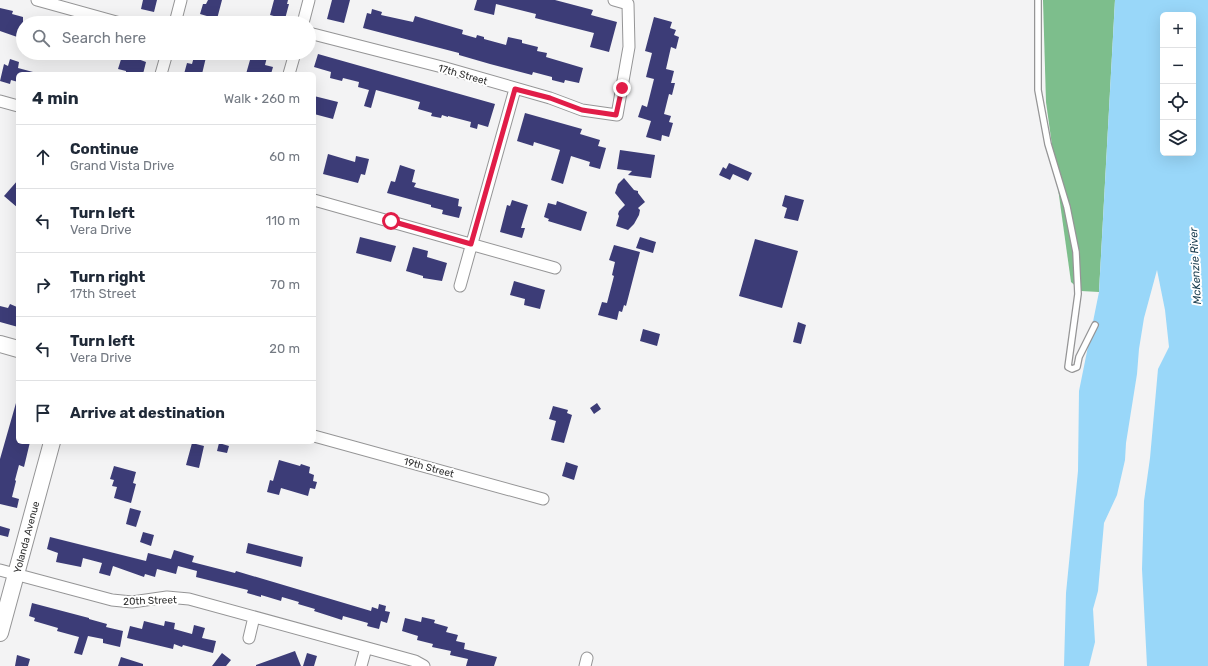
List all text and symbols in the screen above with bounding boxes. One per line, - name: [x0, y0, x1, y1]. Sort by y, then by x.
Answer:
- map controls: [1160, 12, 1196, 156]
- button: +: [1160, 12, 1196, 48]
- search box: [16, 16, 316, 60]
- icon: search: [30, 27, 52, 49]
- text: Search here: [62, 29, 146, 47]
- button: −: [1160, 48, 1196, 84]
- street label: 17th Street: [437, 62, 489, 88]
- route end: [613, 79, 631, 97]
- button: locate: [1160, 84, 1196, 120]
- text: 4 min: [32, 88, 79, 108]
- text: Walk · 260 m: [224, 91, 300, 106]
- button: layers: [1160, 120, 1196, 156]
- text: Continue: [70, 140, 139, 158]
- icon: ahead: [32, 146, 54, 168]
- text: 60 m: [269, 149, 300, 164]
- text: Grand Vista Drive: [70, 158, 174, 173]
- text: Turn left: [70, 204, 135, 222]
- icon: left: [32, 210, 54, 232]
- route start: [382, 212, 400, 230]
- text: 110 m: [266, 213, 300, 228]
- text: Vera Drive: [70, 222, 132, 237]
- water label: McKenzie River: [1187, 226, 1204, 305]
- text: Turn right: [70, 268, 145, 286]
- icon: right: [32, 274, 54, 296]
- text: 70 m: [270, 277, 300, 292]
- text: 17th Street: [70, 286, 136, 301]
- text: Turn left: [70, 332, 135, 350]
- icon: left: [32, 338, 54, 360]
- text: 20 m: [269, 341, 300, 356]
- text: Vera Drive: [70, 350, 132, 365]
- icon: arrive: [32, 402, 54, 424]
- text: Arrive at destination: [70, 404, 225, 422]
- street label: 19th Street: [402, 455, 455, 480]
- street label: Yolanda Avenue: [12, 500, 42, 575]
- street label: 20th Street: [123, 594, 177, 608]

